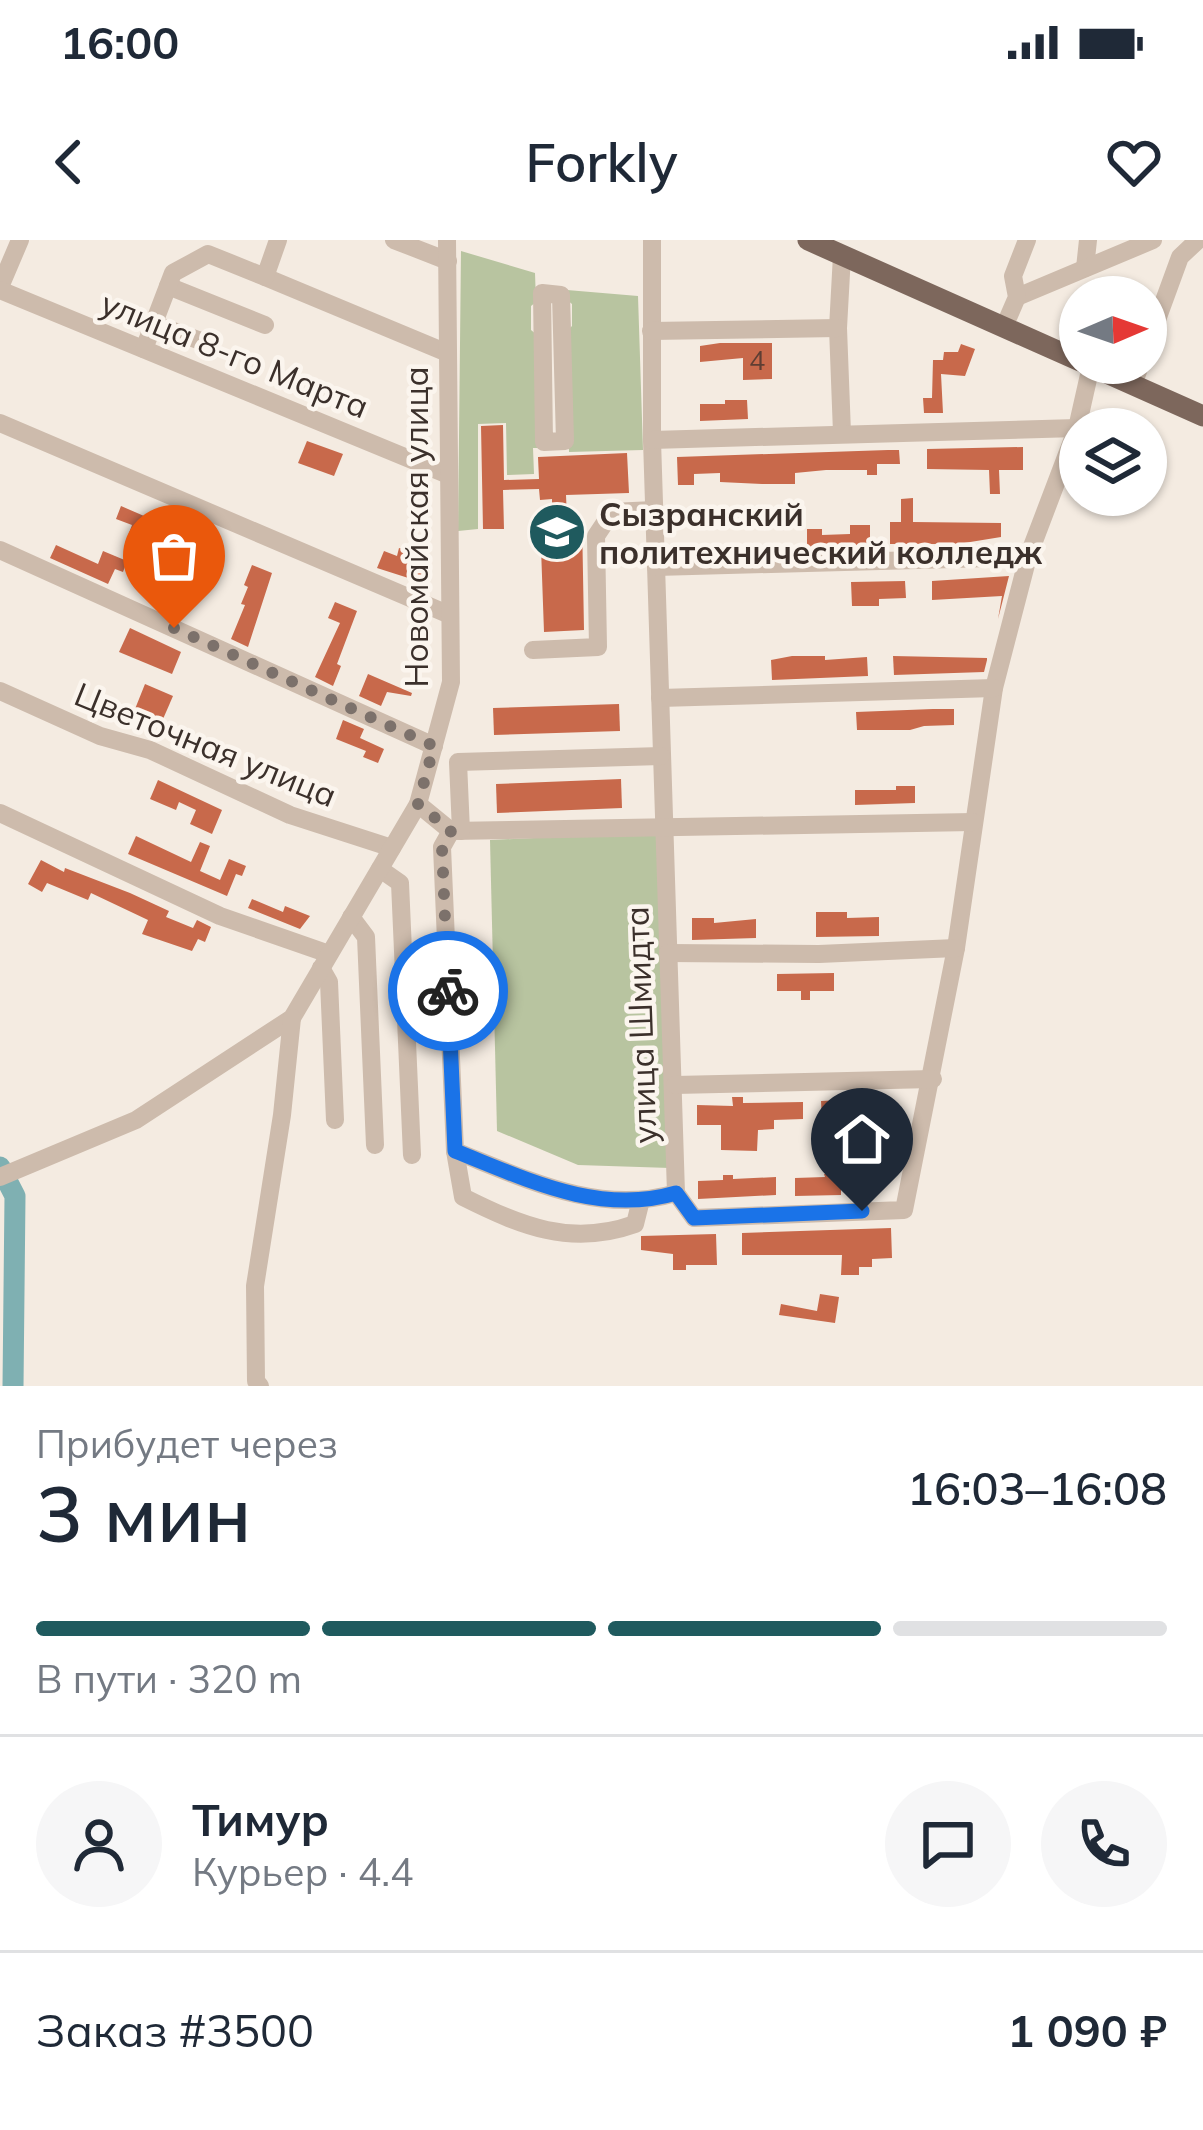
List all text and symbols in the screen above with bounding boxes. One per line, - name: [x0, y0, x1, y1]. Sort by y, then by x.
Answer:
- text: 16:00: [60, 14, 179, 70]
- text: Forkly: [525, 128, 678, 196]
- icon: back: [36, 129, 102, 195]
- icon: heart: [1101, 129, 1167, 195]
- north arrow: [1059, 276, 1167, 384]
- map controls: [1059, 276, 1167, 516]
- street label: улица 8-го Марта: [95, 282, 375, 426]
- house number: 4: [749, 343, 765, 377]
- street label: Новомайская улица: [395, 366, 436, 688]
- button: layers: [1059, 408, 1167, 516]
- place label: Сызранский политехнический колледж: [599, 493, 1043, 572]
- school or university icon: Сызранский политехнический колледж: [526, 501, 588, 563]
- pin: [123, 505, 225, 628]
- icon: bag: [141, 523, 207, 589]
- street label: Цветочная улица: [69, 673, 343, 815]
- street label: улица Шмидта: [615, 906, 665, 1144]
- courier: [388, 931, 508, 1051]
- icon: bike: [415, 958, 481, 1024]
- pin: [811, 1088, 913, 1211]
- icon: home: [829, 1106, 895, 1172]
- text: Прибудет через: [36, 1419, 338, 1468]
- text: 16:03–16:08: [907, 1460, 1167, 1516]
- text: 3 мин: [36, 1464, 251, 1562]
- text: В пути · 320 m: [36, 1654, 302, 1703]
- button: person: [36, 1781, 162, 1907]
- button: chat: [885, 1781, 1011, 1907]
- button: phone: [1041, 1781, 1167, 1907]
- text: Тимур: [192, 1791, 329, 1847]
- text: Курьер · 4.4: [192, 1847, 413, 1896]
- text: Заказ #3500: [36, 2002, 314, 2058]
- text: 1 090 ₽: [1007, 2002, 1167, 2058]

